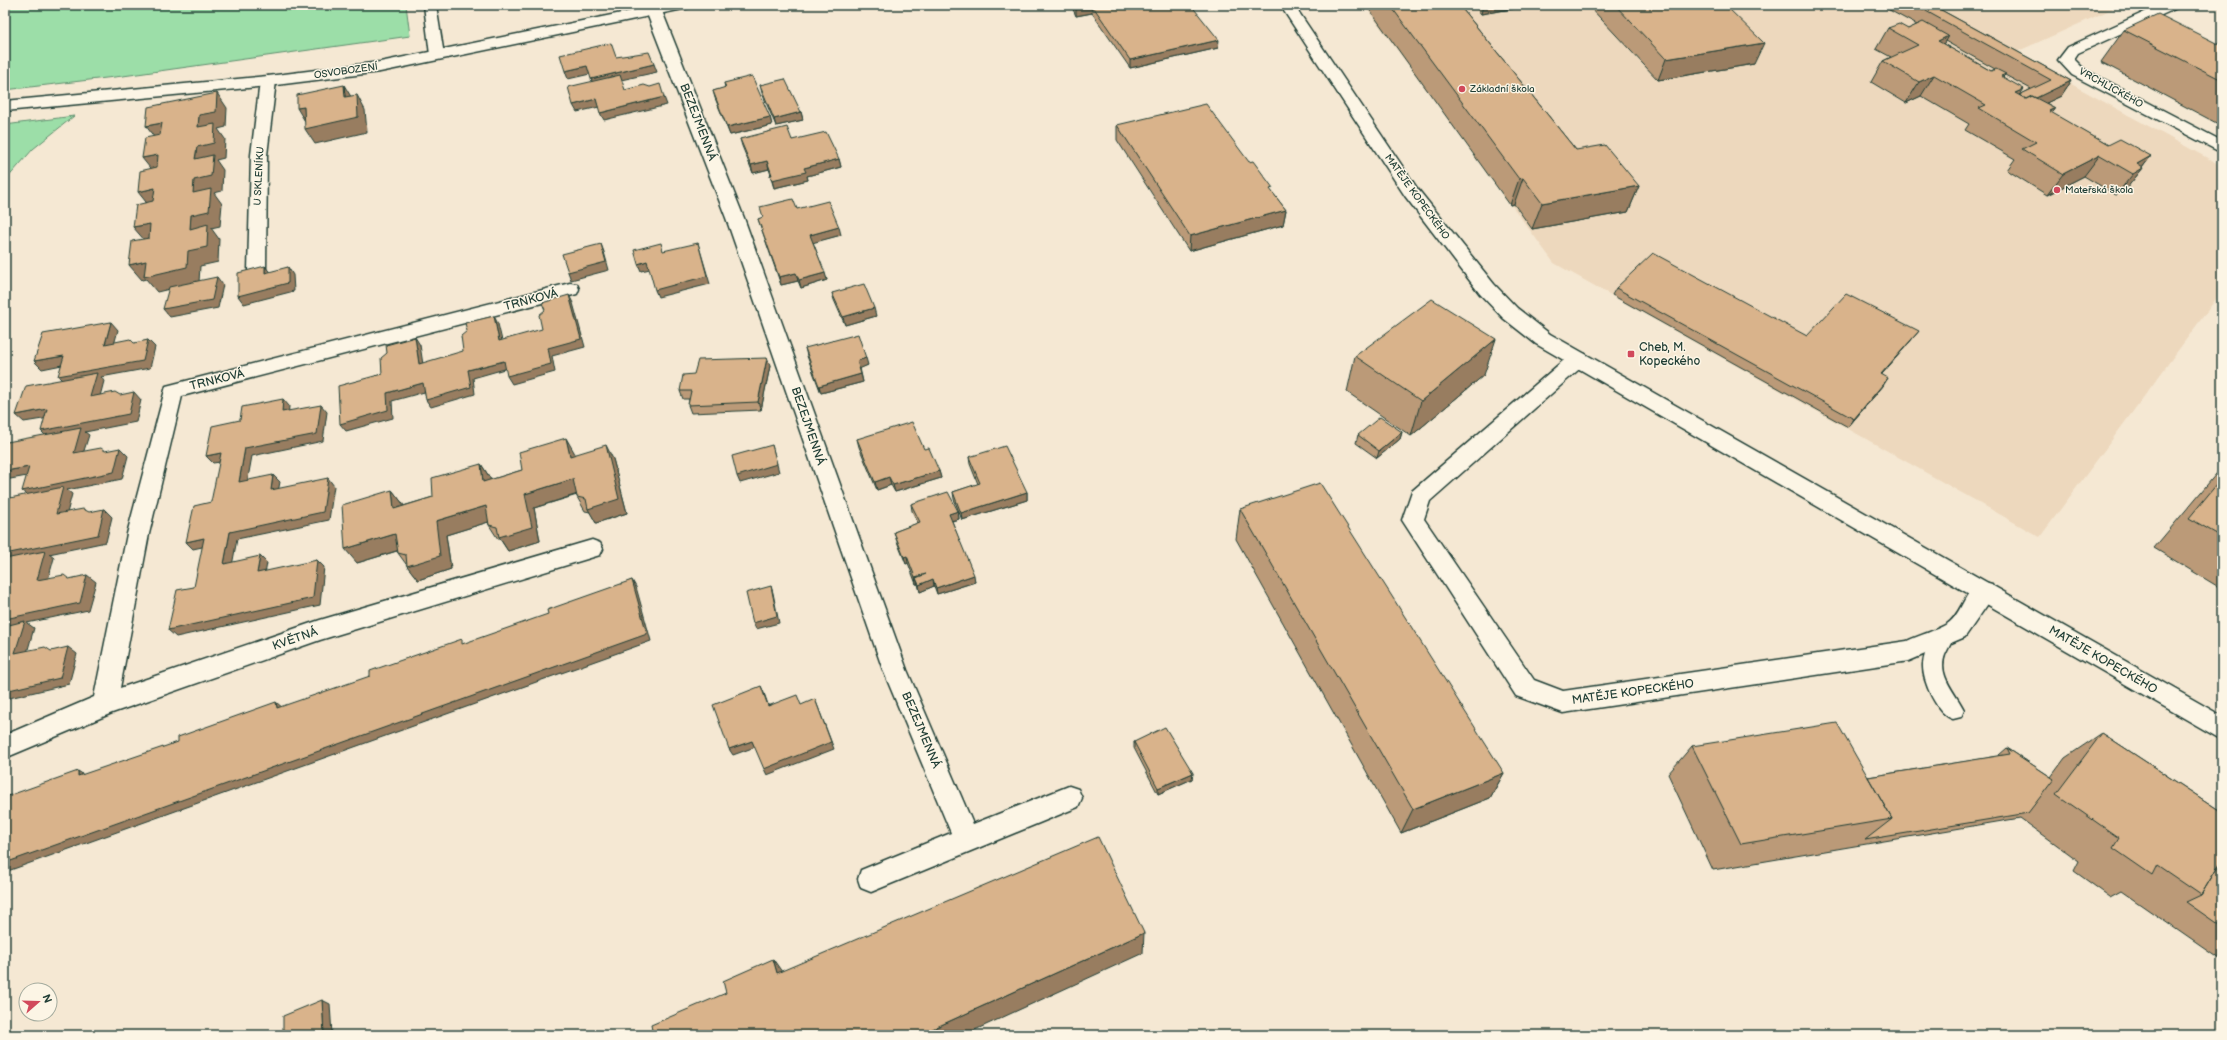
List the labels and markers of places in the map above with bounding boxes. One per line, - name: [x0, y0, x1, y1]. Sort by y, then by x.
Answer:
- place label: Základní škola: [1469, 83, 1535, 95]
- marker: Základní škola: [1457, 84, 1467, 94]
- place label: Mateřská škola: [2065, 184, 2134, 196]
- marker: Mateřská škola: [2052, 185, 2062, 195]
- place label: Cheb, M. Kopeckého: [1639, 340, 1700, 369]
- marker: Cheb, M. Kopeckého: [1626, 349, 1636, 359]

